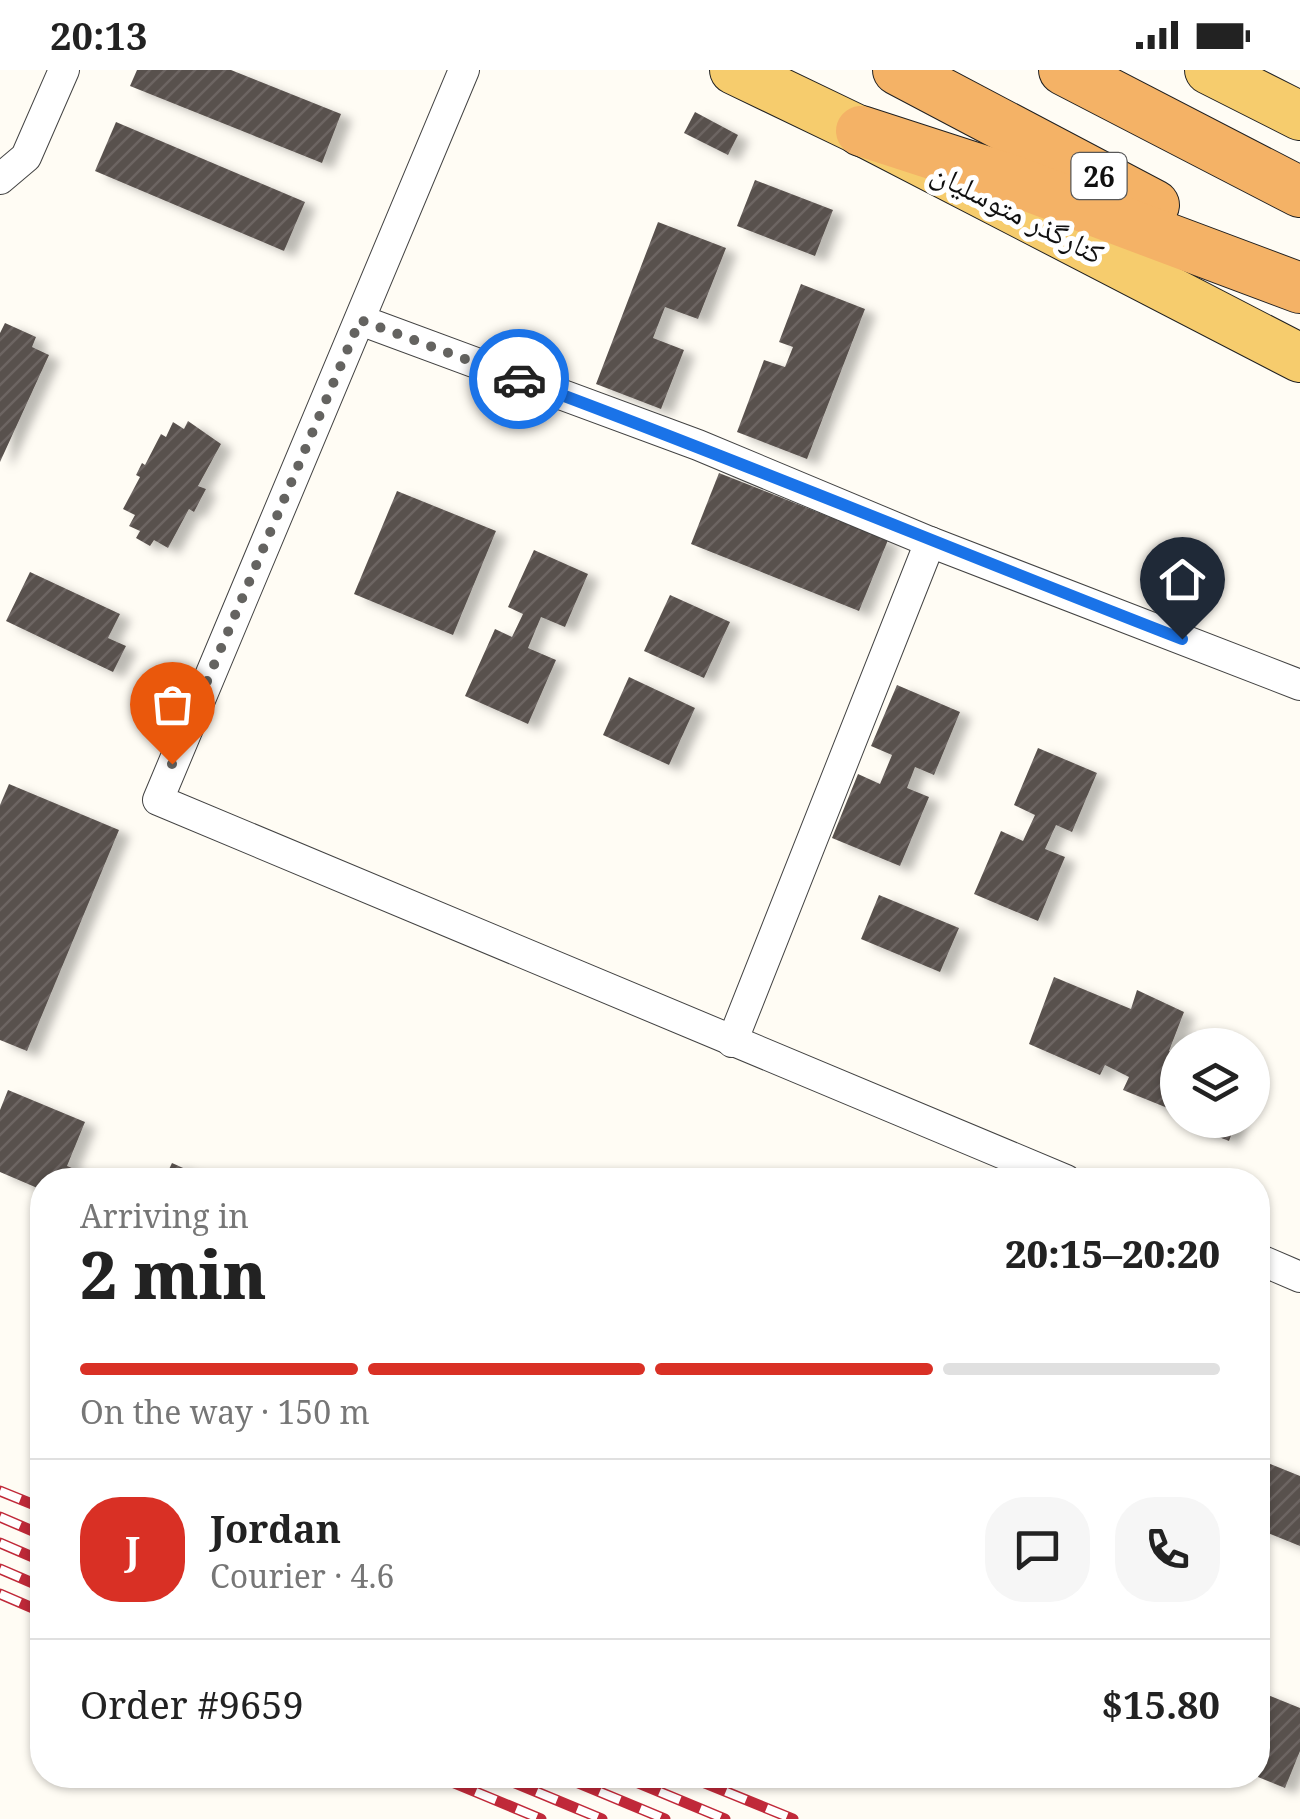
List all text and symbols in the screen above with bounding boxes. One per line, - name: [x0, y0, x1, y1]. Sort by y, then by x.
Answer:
- text: 20:13: [50, 9, 147, 61]
- street label: کنارگذر متوسلیان: [925, 151, 1111, 273]
- road number: 26: [1072, 153, 1126, 199]
- courier: [469, 329, 569, 429]
- icon: car: [492, 352, 547, 407]
- pin: [1140, 537, 1225, 640]
- icon: home: [1155, 552, 1210, 607]
- pin: [130, 662, 215, 765]
- icon: bag: [145, 677, 200, 732]
- map controls: [1160, 1028, 1270, 1138]
- button: layers: [1160, 1028, 1270, 1138]
- text: Arriving in: [80, 1194, 249, 1237]
- text: 20:15–20:20: [1005, 1227, 1220, 1279]
- text: 2 min: [80, 1230, 267, 1318]
- text: On the way · 150 m: [80, 1390, 370, 1433]
- button: chat: [985, 1497, 1090, 1602]
- button: phone: [1115, 1497, 1220, 1602]
- text: Jordan: [210, 1502, 341, 1554]
- text: J: [125, 1523, 140, 1575]
- text: Courier · 4.6: [210, 1554, 394, 1597]
- text: Order #9659: [80, 1678, 304, 1730]
- text: $15.80: [1101, 1678, 1220, 1730]

